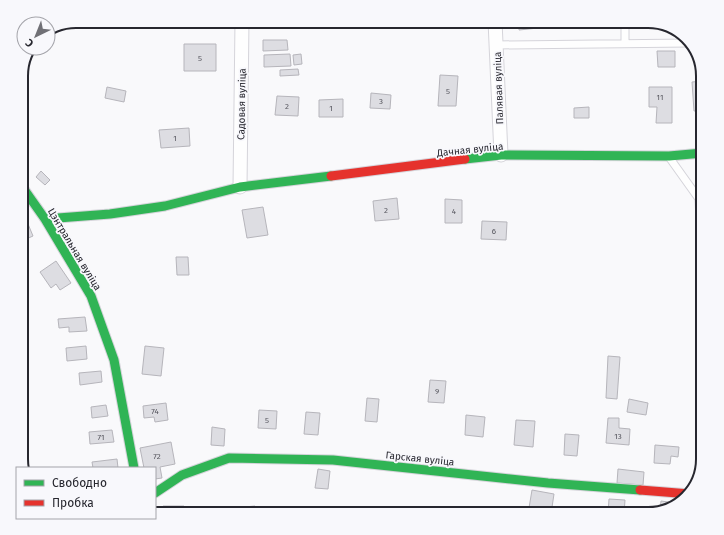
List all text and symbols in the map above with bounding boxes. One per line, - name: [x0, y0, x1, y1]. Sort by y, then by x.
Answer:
- north arrow: [16, 16, 56, 56]
- text: С: [22, 36, 36, 50]
- street label: Палявая вуліца: [491, 51, 506, 125]
- house number: 5: [198, 54, 202, 63]
- street label: Садовая вуліца: [234, 68, 249, 140]
- house number: 5: [446, 87, 450, 96]
- house number: 11: [657, 93, 663, 102]
- house number: 3: [379, 97, 383, 106]
- house number: 2: [285, 102, 289, 111]
- house number: 1: [329, 104, 333, 113]
- house number: 1: [173, 134, 177, 143]
- street label: Дачная вуліца: [435, 140, 504, 160]
- street label: Цэнтральная вуліца: [45, 206, 104, 293]
- house number: 2: [384, 206, 388, 215]
- house number: 4: [452, 207, 457, 216]
- house number: 6: [492, 227, 496, 236]
- house number: 9: [435, 387, 439, 396]
- house number: 74: [151, 407, 159, 416]
- house number: 5: [265, 416, 269, 425]
- house number: 13: [614, 432, 622, 441]
- house number: 71: [98, 433, 104, 442]
- street label: Гарская вуліца: [385, 448, 455, 469]
- house number: 72: [153, 452, 161, 461]
- legend: [16, 467, 156, 519]
- text: Свободно: [52, 476, 107, 490]
- text: Пробка: [52, 496, 94, 510]

